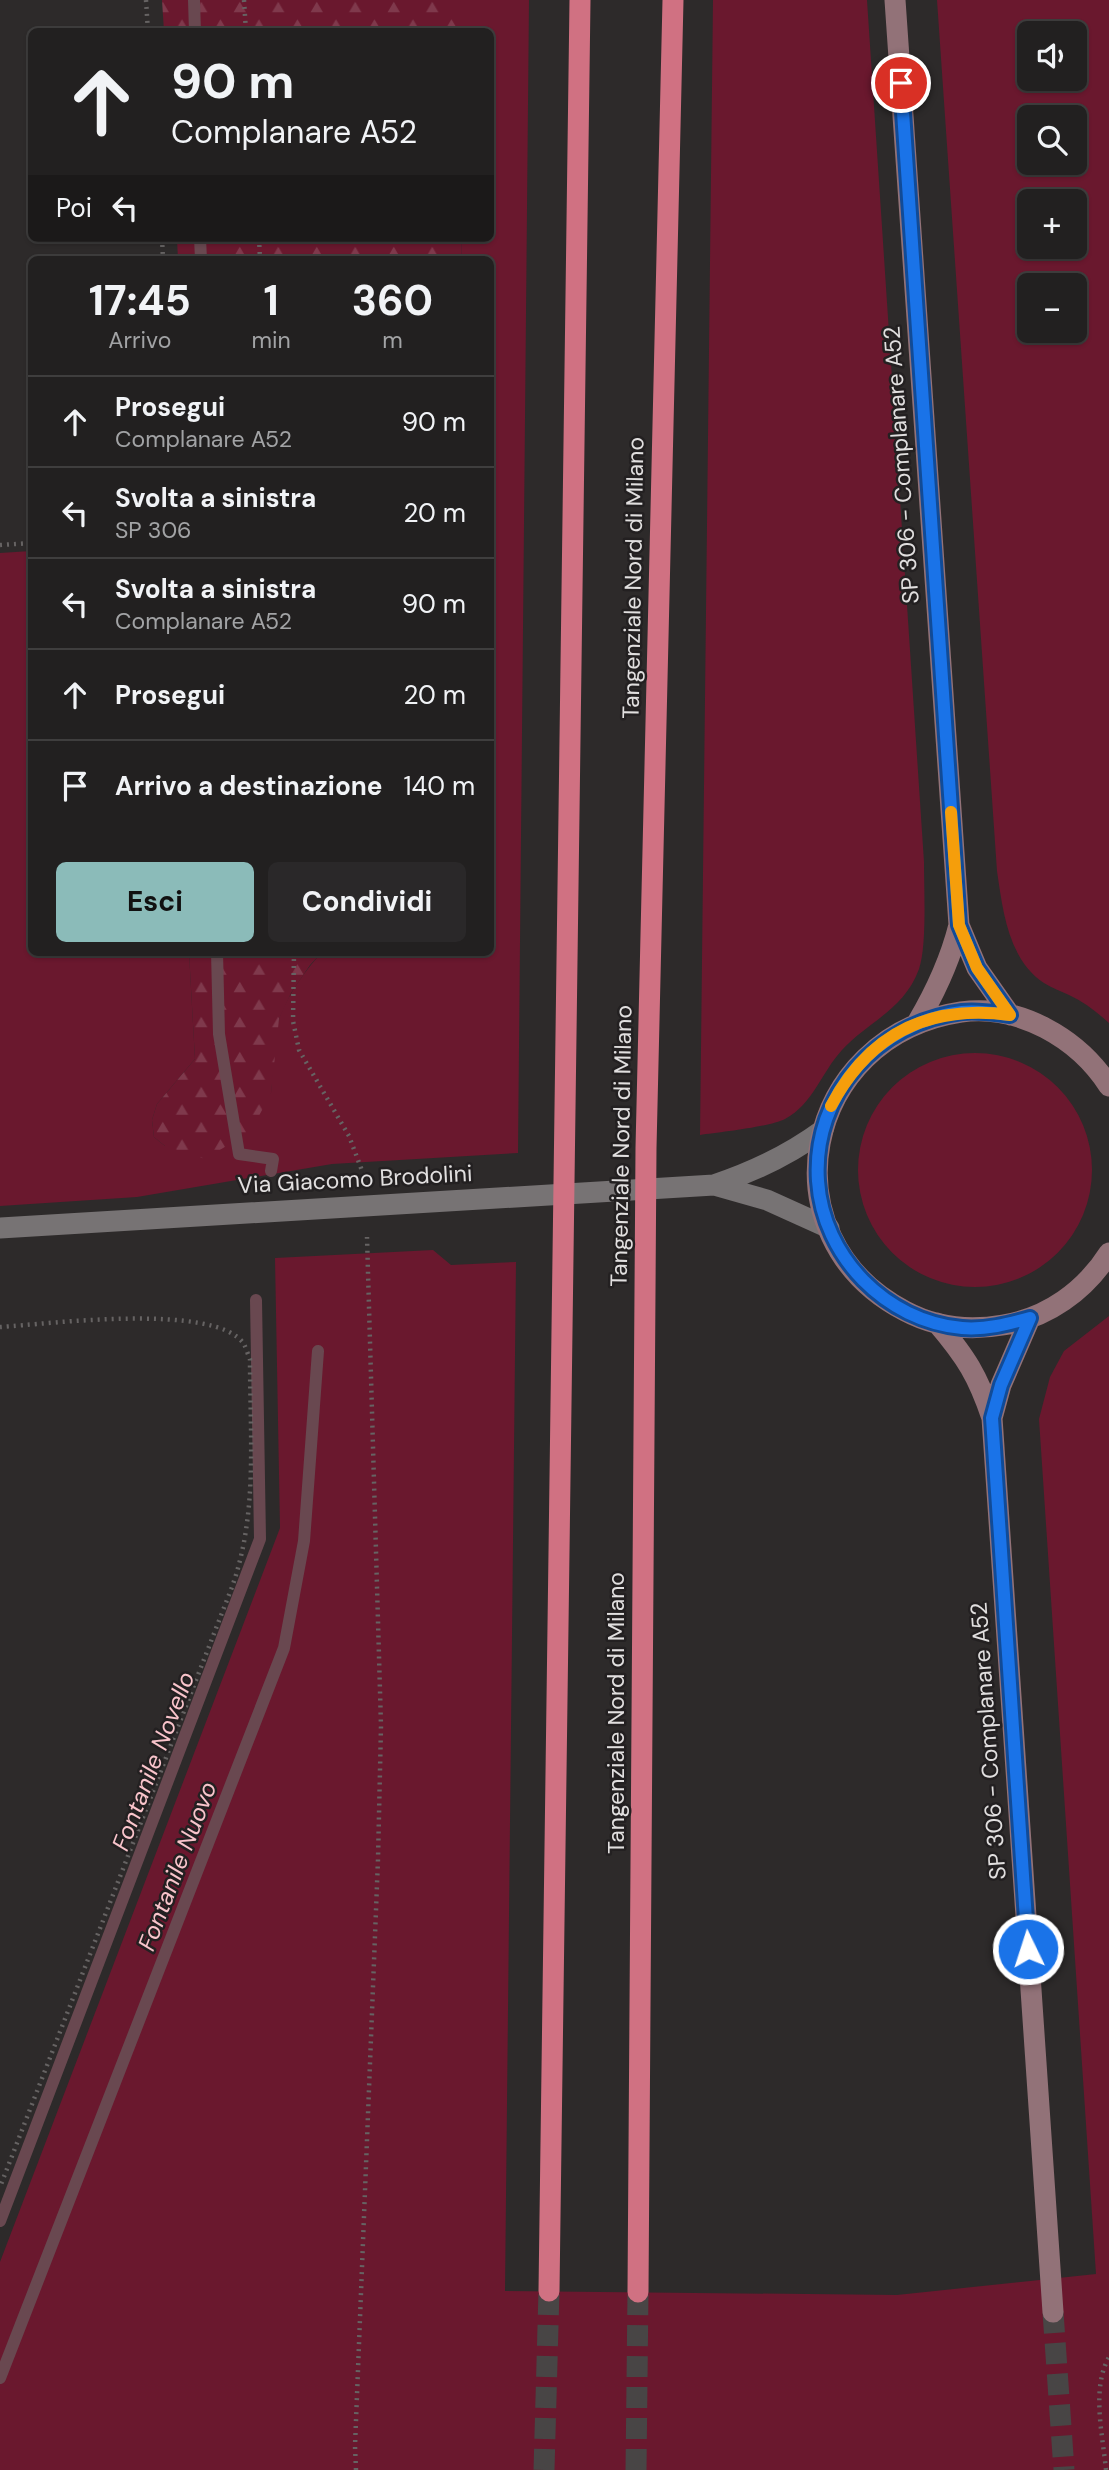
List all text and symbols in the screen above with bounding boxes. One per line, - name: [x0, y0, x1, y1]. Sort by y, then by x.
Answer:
- map controls: [1017, 21, 1087, 343]
- button: sound: [1017, 21, 1087, 91]
- text: 90 m: [171, 49, 294, 113]
- pin: [871, 53, 931, 113]
- icon: ahead: [56, 56, 147, 147]
- icon: arrive: [882, 64, 920, 102]
- button: search: [1017, 105, 1087, 175]
- text: Complanare A52: [171, 111, 417, 153]
- icon: left: [106, 189, 144, 227]
- button: +: [1017, 189, 1087, 259]
- text: Poi: [56, 191, 92, 225]
- text: 17:45: [89, 273, 191, 328]
- text: 1: [264, 273, 279, 328]
- text: 360: [352, 273, 433, 328]
- button: −: [1017, 273, 1087, 343]
- text: Arrivo: [108, 325, 171, 355]
- text: min: [252, 325, 291, 355]
- text: m: [382, 325, 403, 355]
- street label: SP 306 - Complanare A52: [876, 325, 926, 605]
- text: Prosegui: [115, 390, 225, 424]
- icon: ahead: [56, 403, 94, 441]
- text: 90 m: [402, 405, 466, 439]
- text: Complanare A52: [115, 424, 292, 454]
- street label: Tangenziale Nord di Milano: [616, 437, 650, 719]
- text: Svolta a sinistra: [115, 481, 316, 515]
- icon: left: [56, 494, 94, 532]
- text: 20 m: [403, 496, 466, 530]
- text: SP 306: [115, 515, 192, 545]
- text: Svolta a sinistra: [115, 572, 316, 606]
- icon: left: [56, 585, 94, 623]
- text: 90 m: [402, 587, 466, 621]
- text: Complanare A52: [115, 606, 292, 636]
- icon: ahead: [56, 676, 94, 714]
- text: Prosegui: [115, 678, 225, 712]
- text: 20 m: [403, 678, 466, 712]
- icon: arrive: [56, 767, 94, 805]
- text: Arrivo a destinazione: [115, 769, 382, 803]
- text: 140 m: [403, 769, 475, 803]
- button: Esci: [56, 862, 254, 942]
- button: Condividi: [268, 862, 466, 942]
- street label: Tangenziale Nord di Milano: [604, 1005, 638, 1287]
- street label: Via Giacomo Brodolini: [237, 1158, 473, 1200]
- street label: Tangenziale Nord di Milano: [601, 1572, 631, 1854]
- street label: SP 306 - Complanare A52: [963, 1601, 1013, 1881]
- water label: Fontanile Novello: [105, 1667, 201, 1855]
- water label: Fontanile Nuovo: [130, 1777, 224, 1955]
- position arrow: [991, 1912, 1065, 1986]

